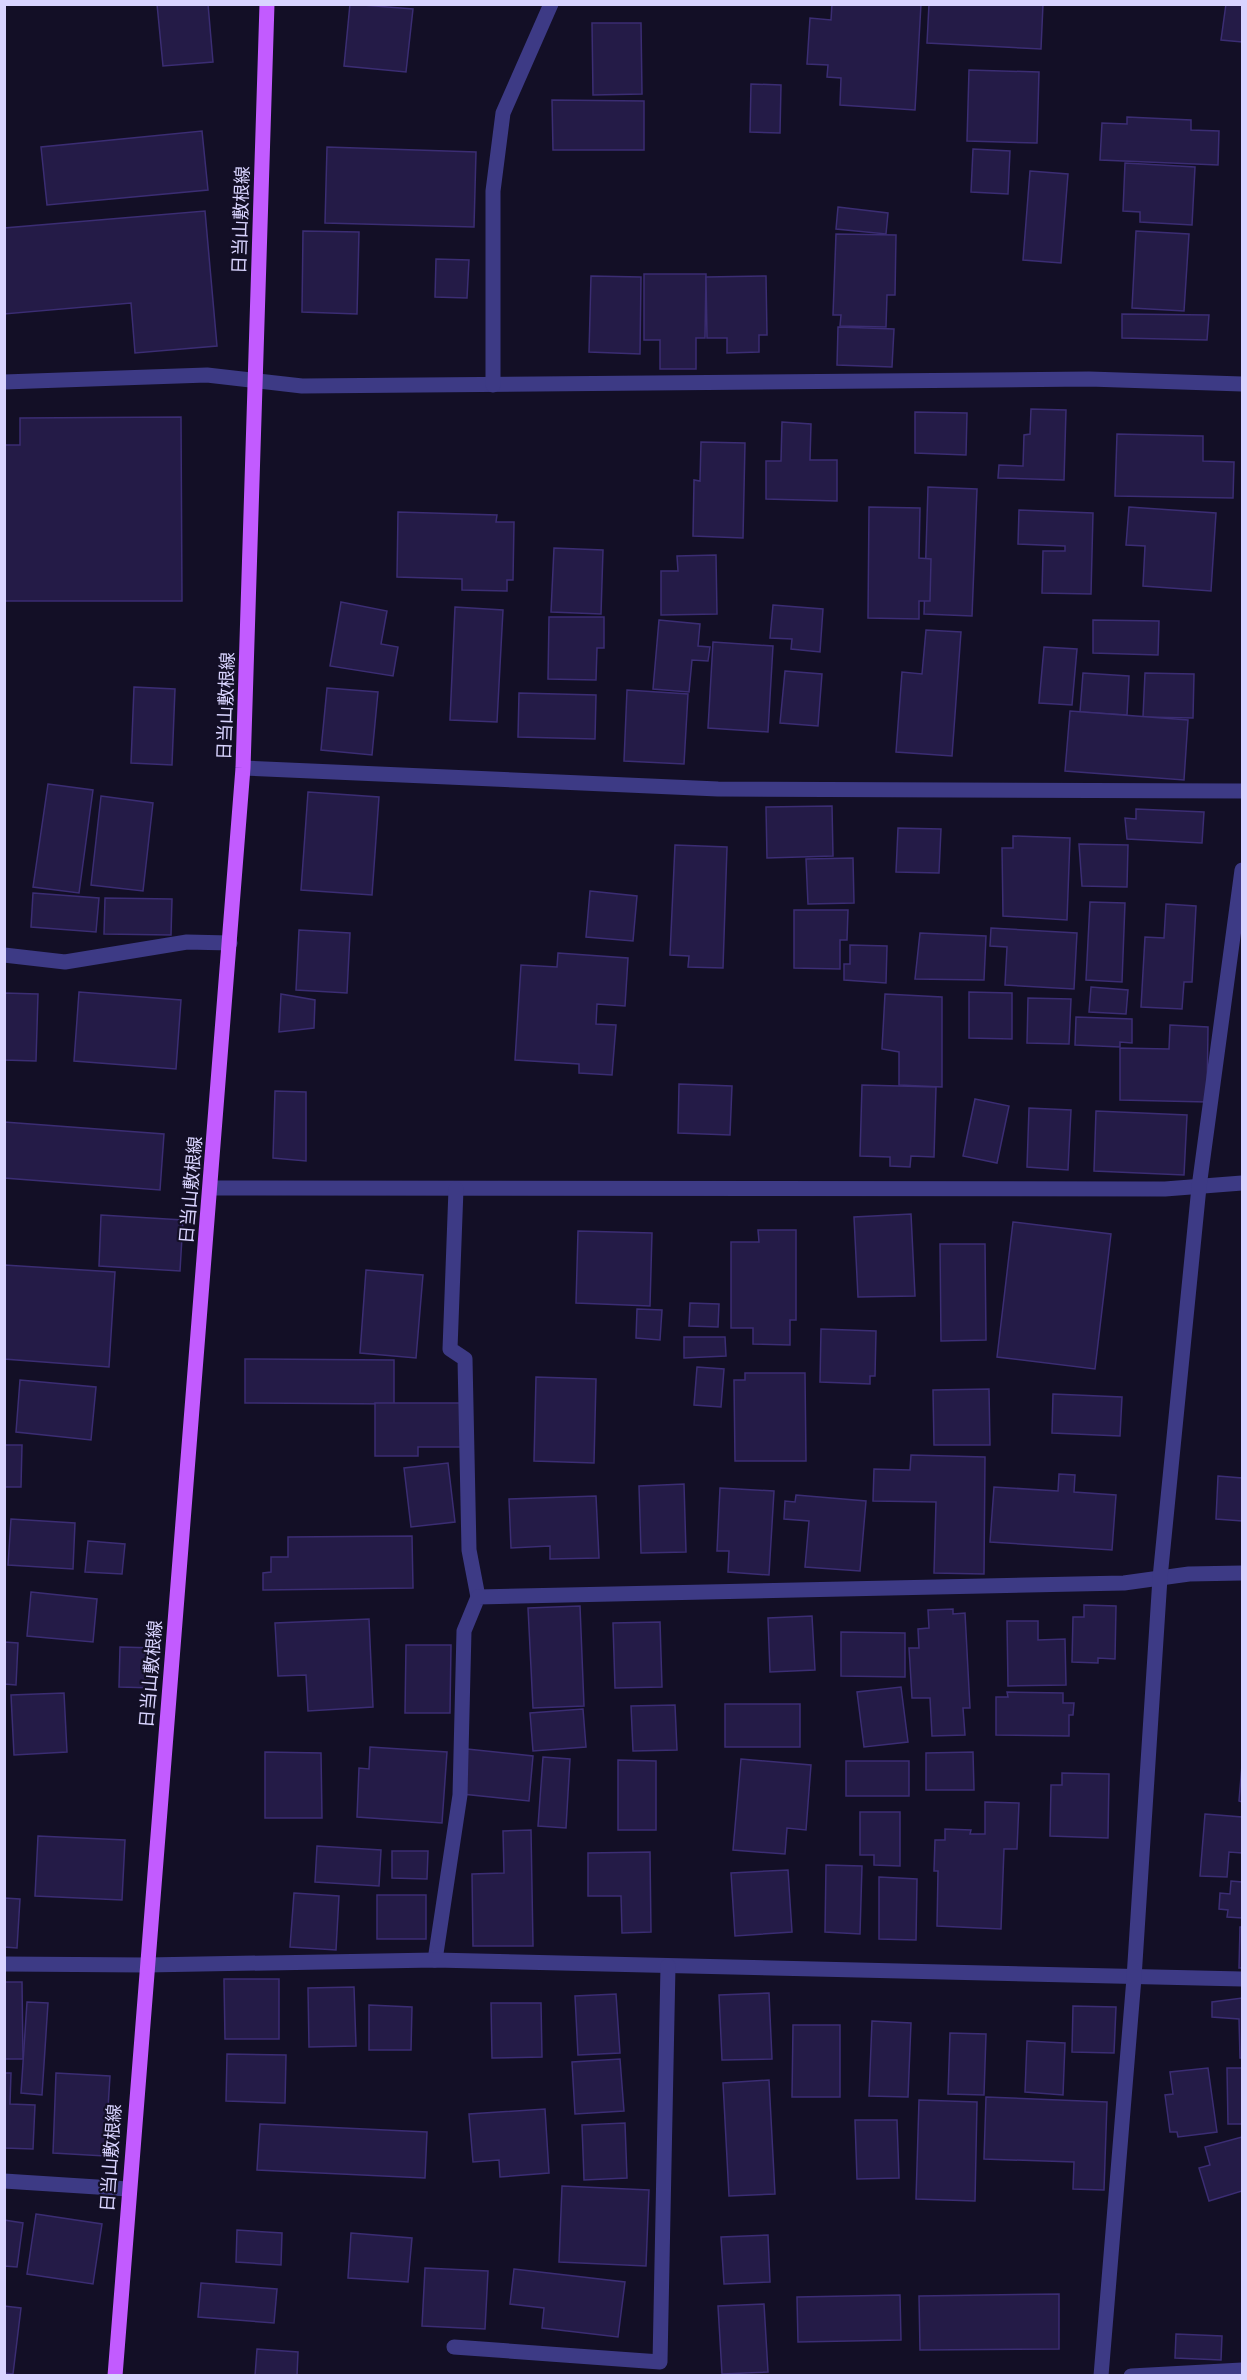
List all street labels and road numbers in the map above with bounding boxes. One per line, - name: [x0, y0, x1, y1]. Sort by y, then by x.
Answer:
- street label: 日当山敷根線: [229, 166, 253, 274]
- street label: 日当山敷根線: [214, 652, 238, 760]
- street label: 日当山敷根線: [176, 1135, 206, 1245]
- street label: 日当山敷根線: [136, 1619, 166, 1729]
- street label: 日当山敷根線: [97, 2103, 125, 2213]

